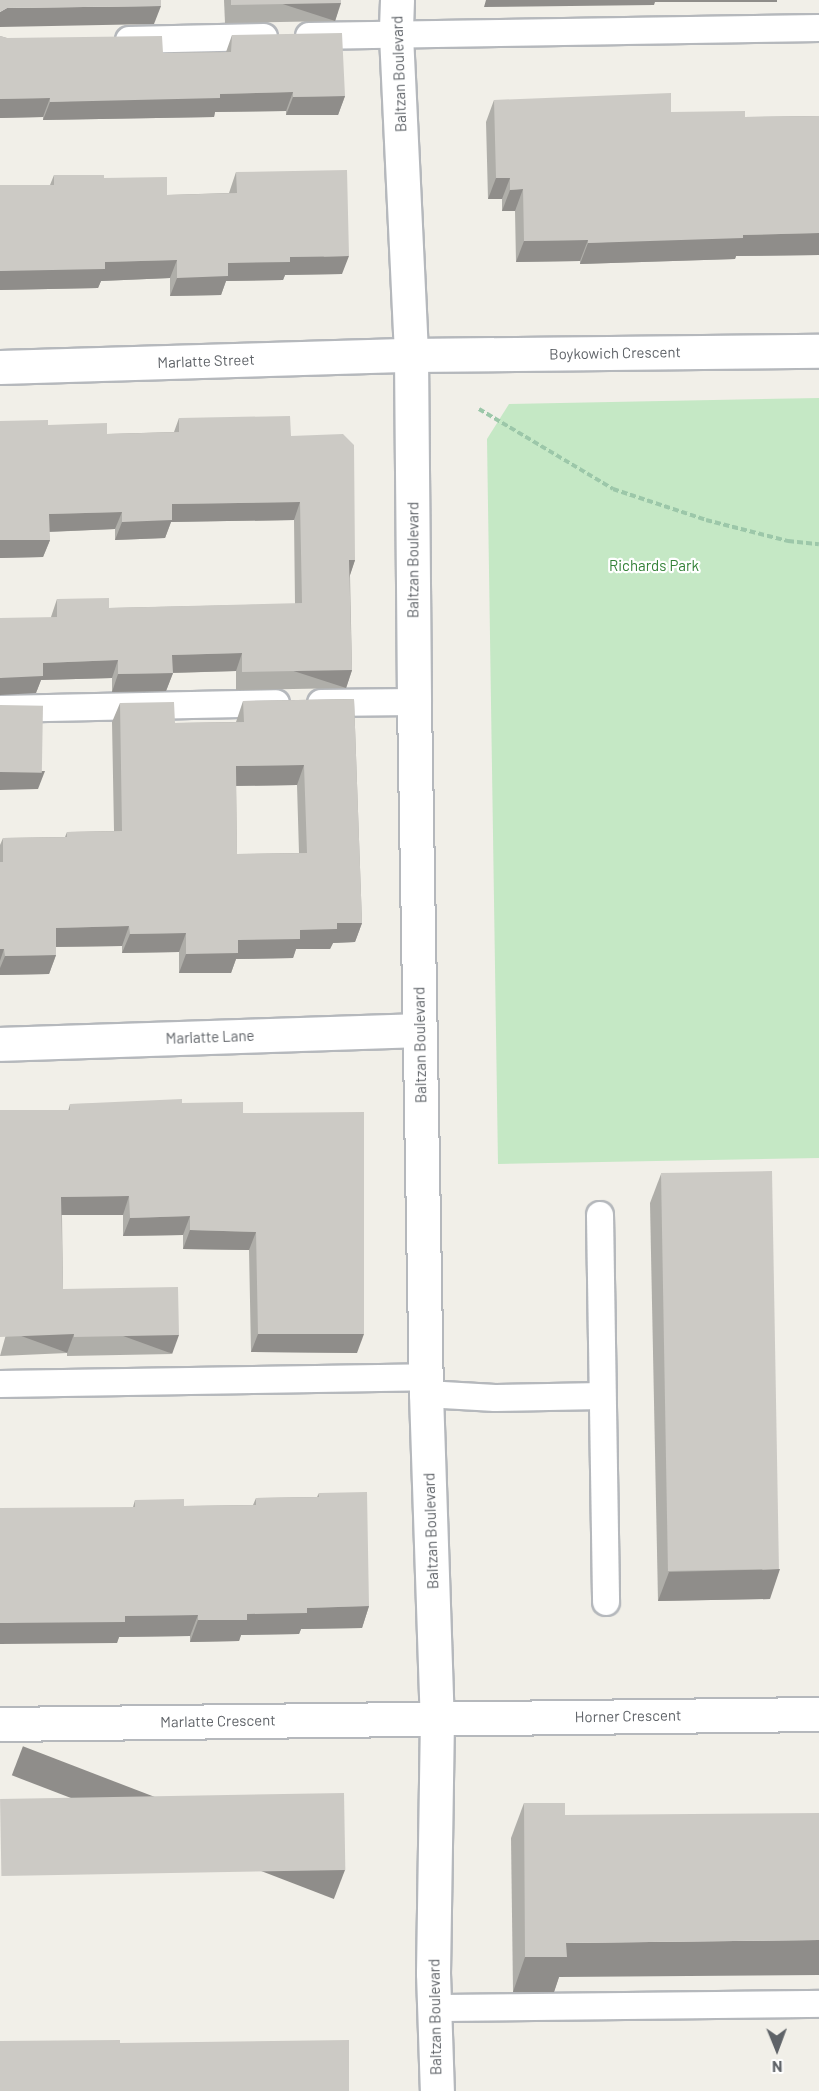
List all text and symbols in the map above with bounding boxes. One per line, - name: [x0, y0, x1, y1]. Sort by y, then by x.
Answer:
- street label: Baltzan Boulevard: [388, 16, 410, 132]
- street label: Boykowich Crescent: [549, 343, 681, 363]
- street label: Marlatte Street: [157, 350, 255, 372]
- street label: Baltzan Boulevard: [404, 502, 422, 618]
- park label: Richards Park: [609, 557, 699, 575]
- street label: Baltzan Boulevard: [410, 987, 430, 1103]
- street label: Marlatte Lane: [165, 1026, 255, 1048]
- street label: Baltzan Boulevard: [420, 1473, 442, 1589]
- street label: Horner Crescent: [574, 1706, 682, 1726]
- street label: Marlatte Crescent: [160, 1711, 276, 1731]
- street label: Baltzan Boulevard: [425, 1959, 445, 2075]
- north arrow: [747, 2019, 807, 2079]
- text: N: [772, 2058, 783, 2077]

